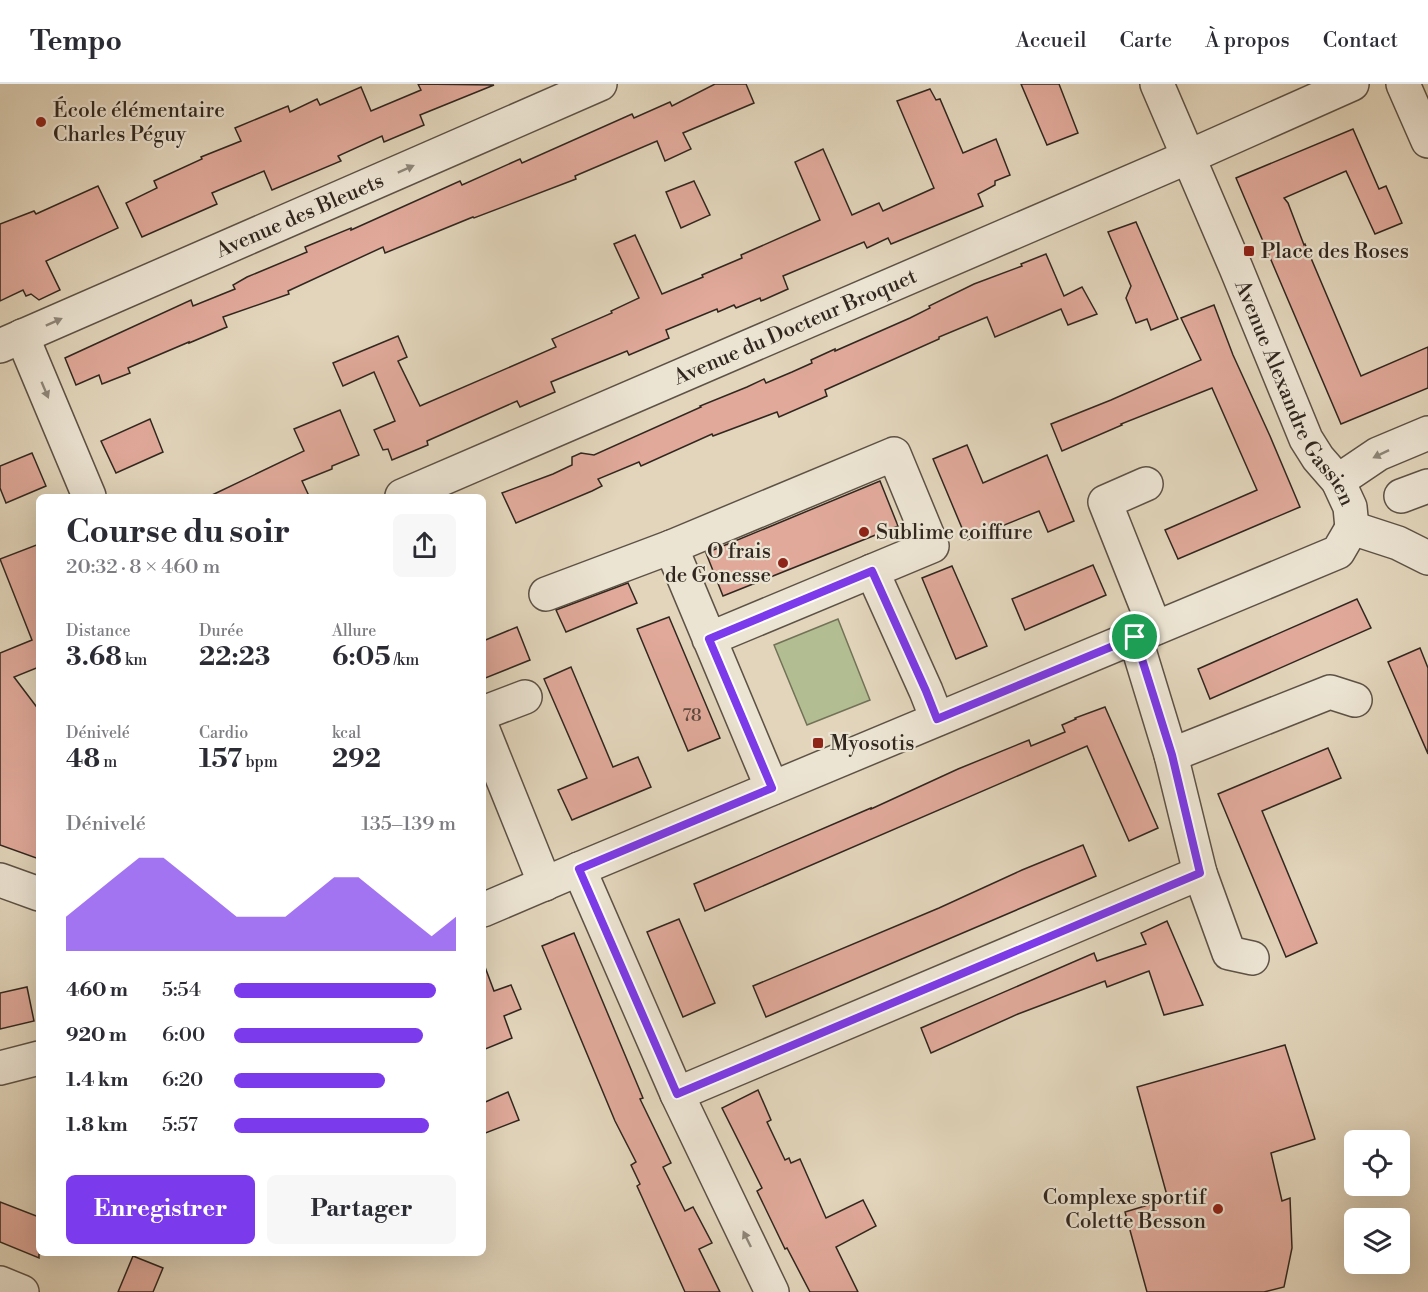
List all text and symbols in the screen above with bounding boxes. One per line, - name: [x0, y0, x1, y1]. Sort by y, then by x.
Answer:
- text: Tempo: [30, 24, 122, 59]
- text: Accueil: [1016, 28, 1087, 54]
- text: Carte: [1120, 28, 1172, 54]
- text: À propos: [1205, 28, 1290, 54]
- text: Contact: [1323, 28, 1398, 54]
- place label: École élémentaire Charles Péguy: [53, 96, 225, 148]
- marker: École élémentaire Charles Péguy: [34, 115, 48, 129]
- one-way arrow: [397, 164, 415, 174]
- street label: Avenue des Bleuets: [211, 168, 388, 264]
- place label: Place des Roses: [1261, 239, 1409, 265]
- marker: Place des Roses: [1242, 244, 1256, 258]
- street label: Avenue du Docteur Broquet: [669, 263, 921, 392]
- street label: Avenue Alexandre Gassien: [1228, 276, 1360, 511]
- one-way arrow: [45, 317, 63, 327]
- one-way arrow: [40, 381, 50, 399]
- one-way arrow: [1373, 449, 1390, 458]
- text: Course du soir: [66, 512, 290, 553]
- button: share: [393, 514, 456, 577]
- place label: Sublime coiffure: [876, 520, 1033, 546]
- marker: Sublime coiffure: [857, 525, 871, 539]
- place label: O frais de Gonesse: [665, 539, 771, 589]
- text: 20:32 · 8 × 460 m: [66, 555, 220, 580]
- marker: O frais de Gonesse: [776, 556, 790, 570]
- pin: [1109, 611, 1160, 662]
- icon: arrive: [1118, 620, 1151, 653]
- text: Distance: [66, 621, 131, 641]
- text: Durée: [199, 621, 244, 641]
- text: Allure: [332, 621, 376, 641]
- text: 3.68: [66, 641, 122, 673]
- text: 22:23: [199, 641, 271, 673]
- text: 6:05: [332, 641, 391, 673]
- text: km: [122, 650, 147, 670]
- text: /km: [391, 650, 419, 670]
- house number: 78: [682, 704, 702, 727]
- text: Dénivelé: [66, 723, 130, 743]
- text: Cardio: [199, 723, 248, 743]
- text: kcal: [332, 723, 361, 743]
- place label: Myosotis: [830, 731, 915, 757]
- marker: Myosotis: [811, 736, 825, 750]
- text: 48: [66, 743, 100, 775]
- text: 157: [199, 743, 242, 775]
- text: 292: [332, 743, 381, 775]
- text: m: [100, 752, 117, 772]
- text: bpm: [242, 752, 278, 772]
- text: Dénivelé: [66, 812, 146, 837]
- text: 135–139 m: [361, 812, 456, 837]
- text: 460 m: [66, 978, 128, 1003]
- text: 5:54: [162, 978, 201, 1003]
- text: 920 m: [66, 1023, 127, 1048]
- text: 6:00: [162, 1023, 205, 1048]
- text: 1.4 km: [66, 1068, 128, 1093]
- text: 6:20: [162, 1068, 203, 1093]
- text: 1.8 km: [66, 1113, 128, 1138]
- text: 5:57: [162, 1113, 198, 1138]
- map controls: [1344, 1130, 1410, 1274]
- button: locate: [1344, 1130, 1410, 1196]
- button: Enregistrer: [66, 1175, 255, 1244]
- button: Partager: [267, 1175, 456, 1244]
- place label: Complexe sportif Colette Besson: [1043, 1185, 1207, 1235]
- marker: Complexe sportif Colette Besson: [1211, 1202, 1225, 1216]
- button: layers: [1344, 1208, 1410, 1274]
- one-way arrow: [742, 1231, 751, 1248]

